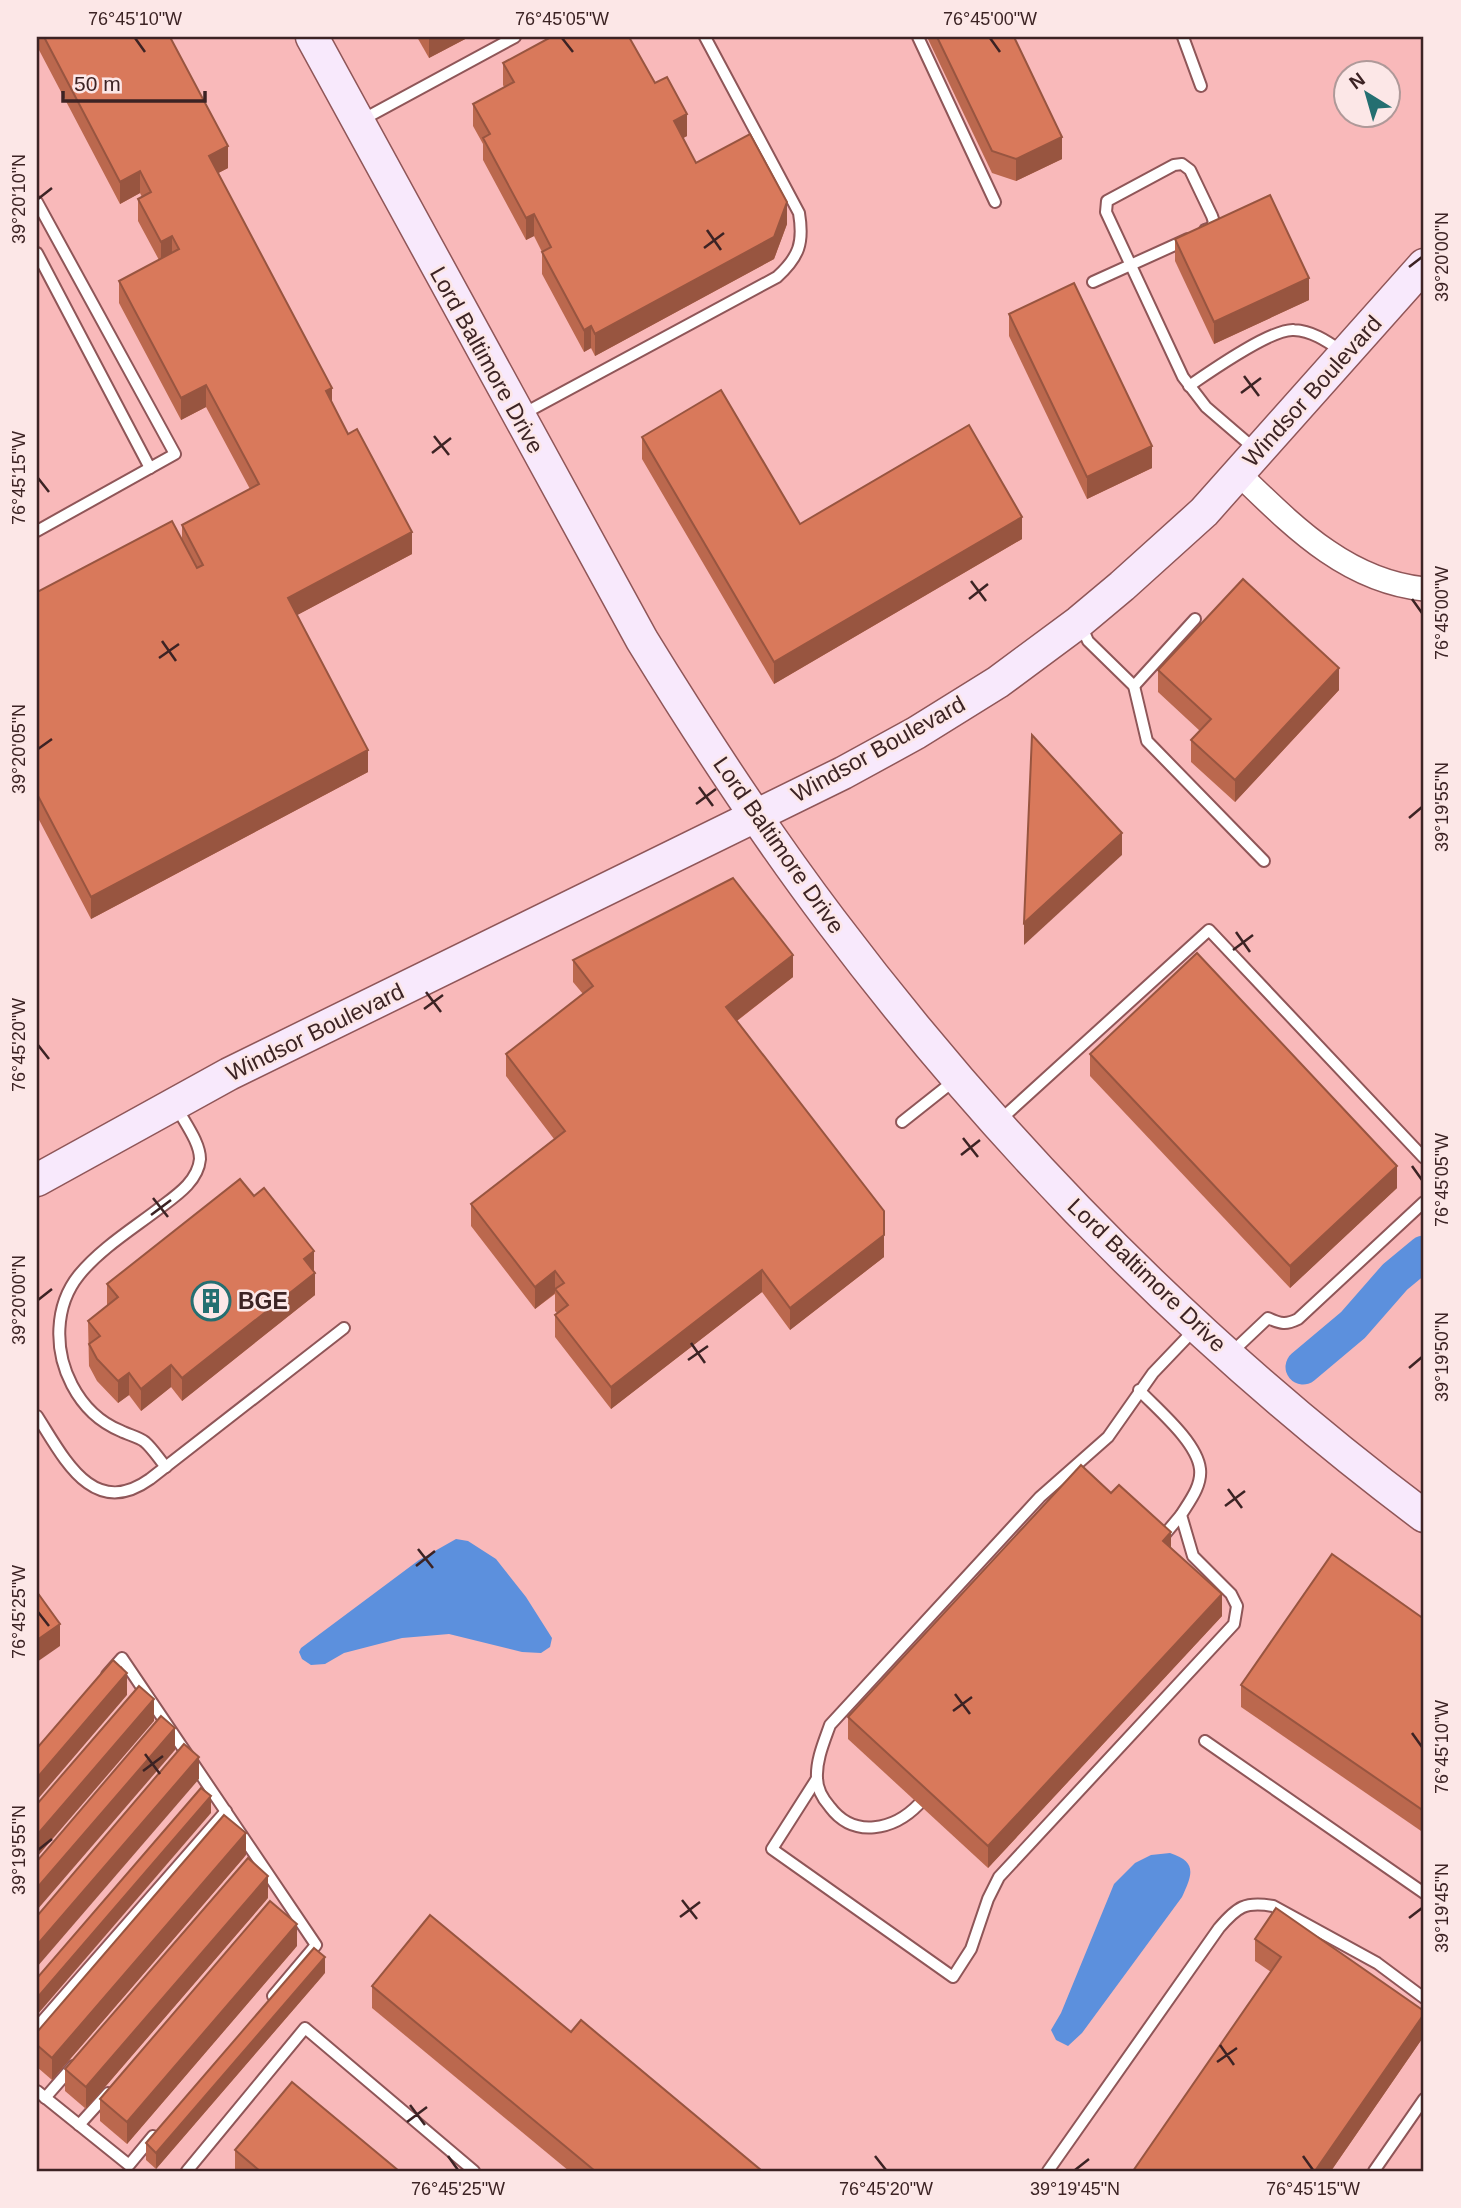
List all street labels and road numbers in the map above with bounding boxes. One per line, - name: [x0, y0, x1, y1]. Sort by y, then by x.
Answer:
- street label: Lord Baltimore Drive: [425, 262, 549, 458]
- street label: Windsor Boulevard: [1237, 310, 1387, 472]
- street label: Windsor Boulevard: [787, 691, 969, 807]
- street label: Lord Baltimore Drive: [708, 752, 850, 938]
- street label: Windsor Boulevard: [222, 978, 408, 1086]
- street label: Lord Baltimore Drive: [1063, 1193, 1231, 1357]

